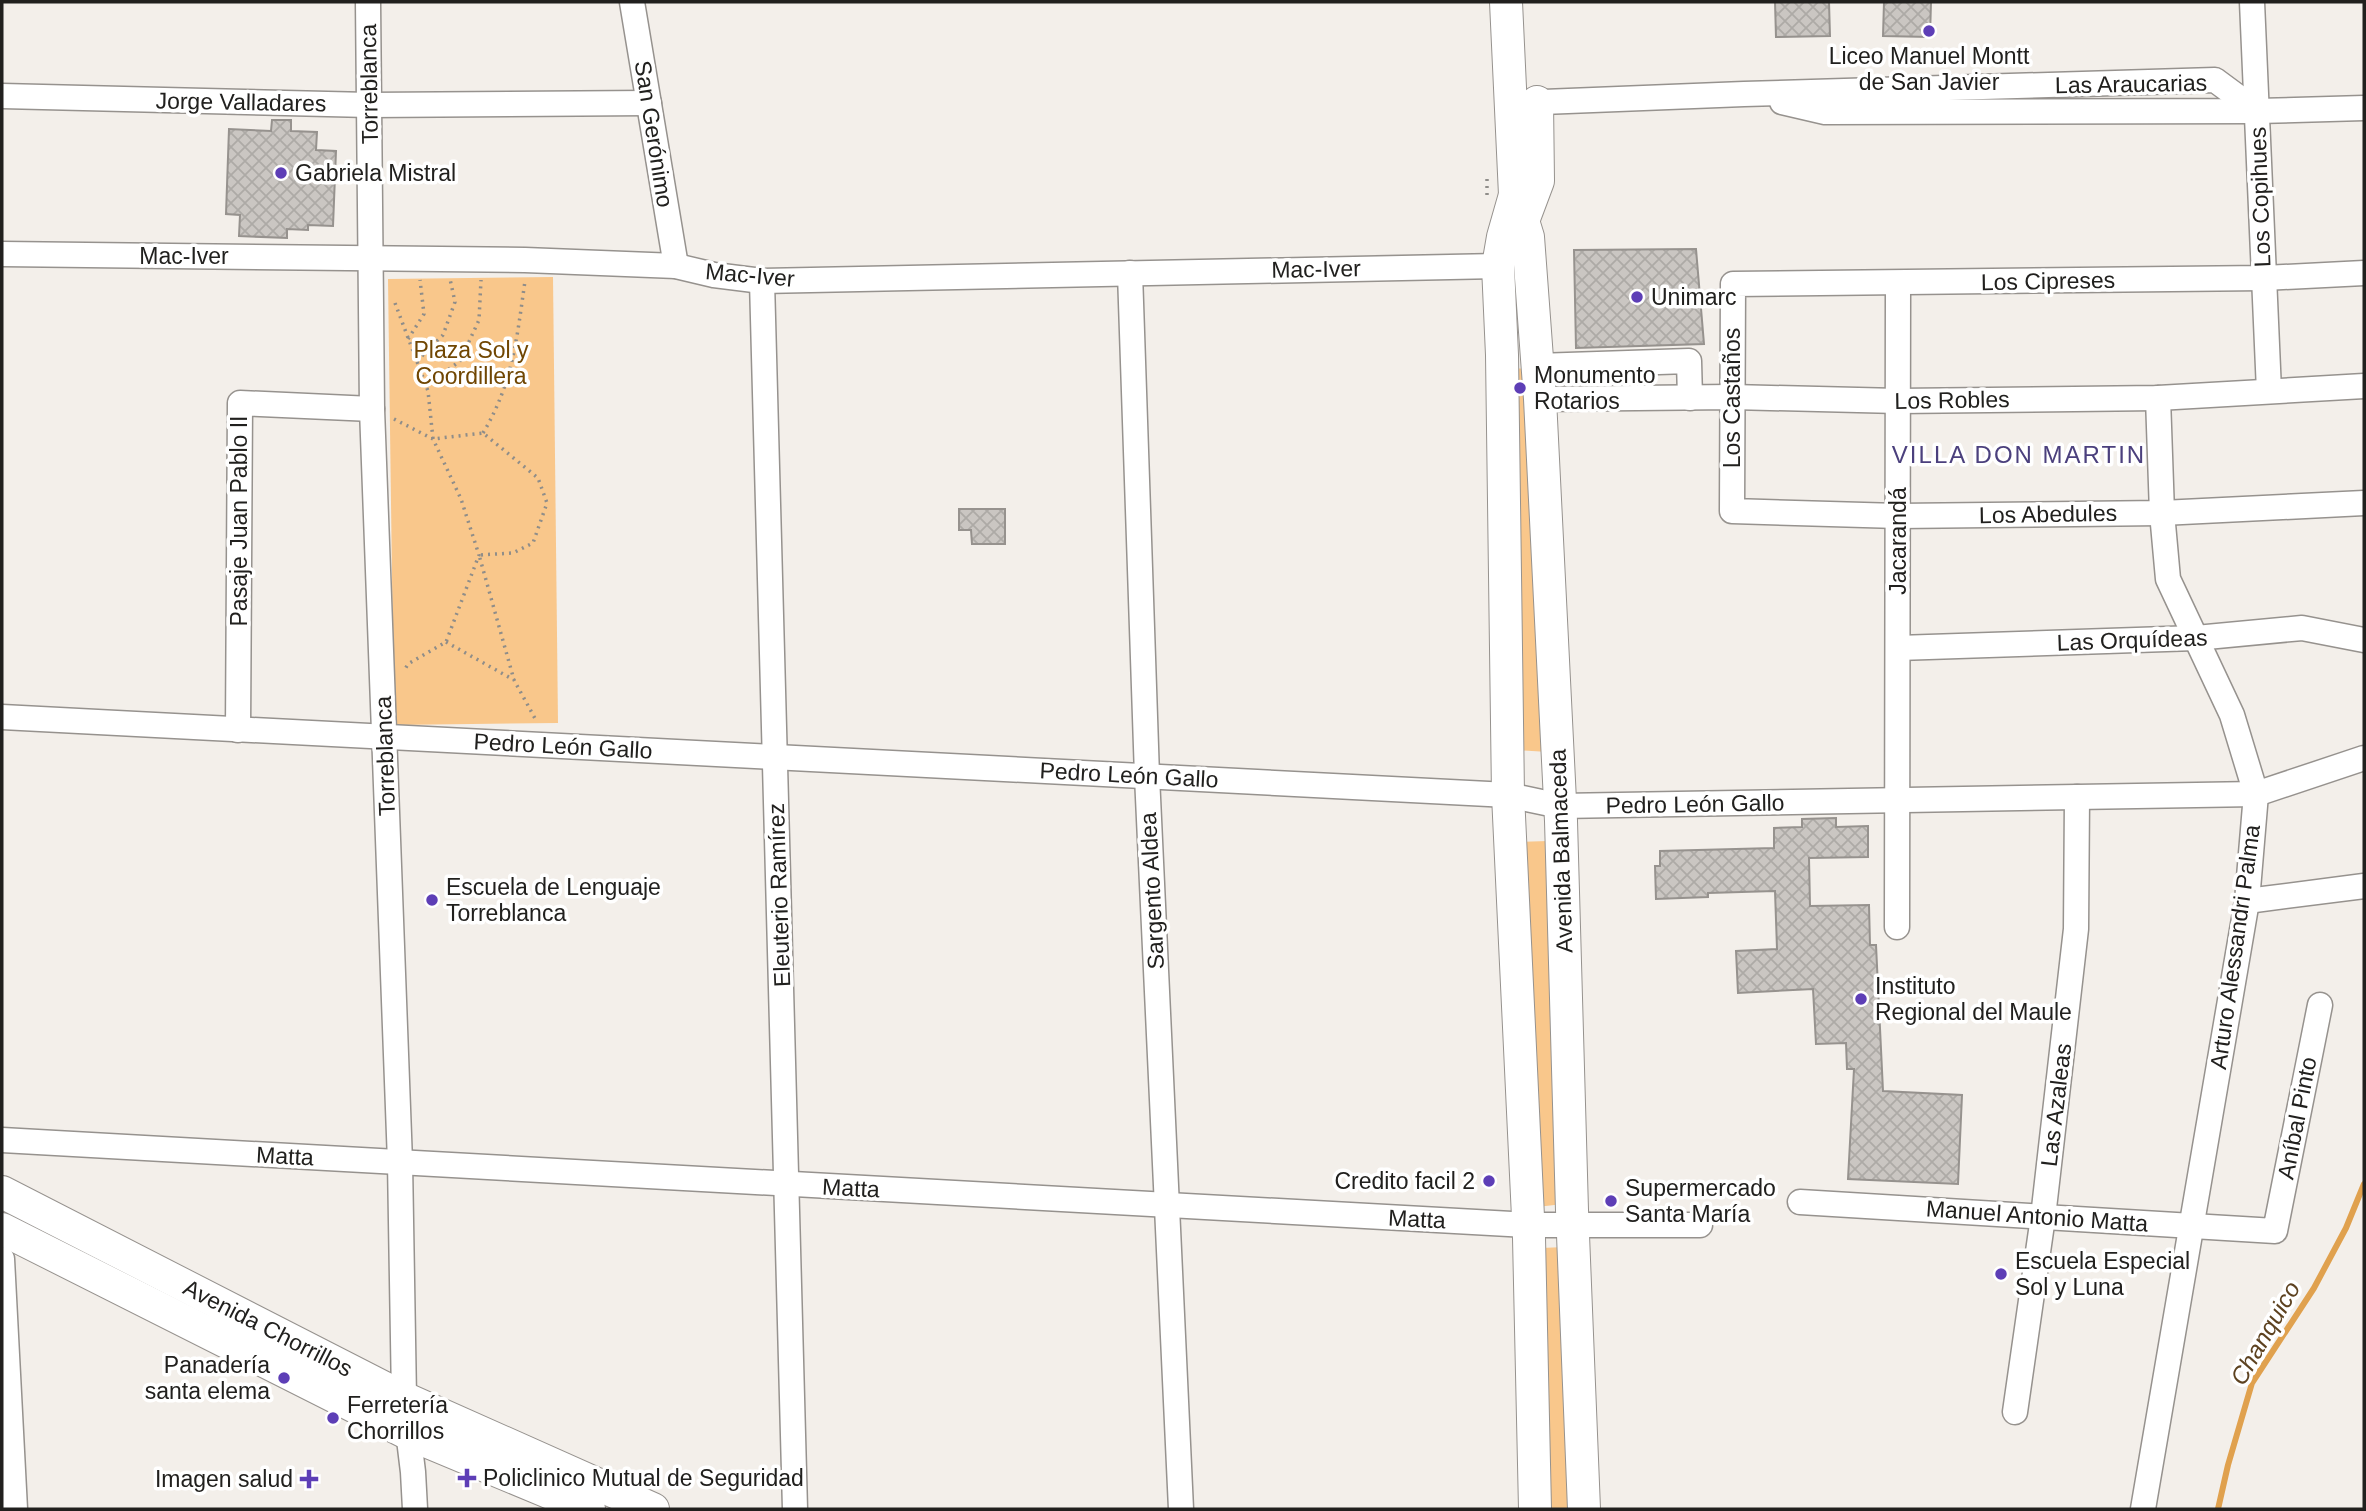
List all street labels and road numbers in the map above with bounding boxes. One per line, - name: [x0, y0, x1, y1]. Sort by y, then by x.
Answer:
- street label: Torreblanca: [355, 23, 383, 144]
- street label: San Gerónimo: [630, 59, 678, 209]
- street label: Las Araucarias: [2055, 70, 2207, 98]
- street label: Jorge Valladares: [155, 88, 327, 116]
- street label: Los Copihues: [2245, 126, 2275, 268]
- street label: Mac-Iver: [139, 243, 229, 269]
- street label: Mac-Iver: [1271, 255, 1361, 283]
- street label: Mac-Iver: [704, 258, 796, 292]
- street label: Los Cipreses: [1981, 267, 2115, 295]
- street label: Los Castaños: [1719, 328, 1745, 468]
- street label: Los Robles: [1894, 386, 2010, 414]
- street label: Pasaje Juan Pablo II: [226, 416, 252, 626]
- street label: Jacarandá: [1885, 487, 1911, 595]
- street label: Los Abedules: [1979, 500, 2117, 528]
- street label: Las Orquídeas: [2056, 624, 2208, 656]
- street label: Torreblanca: [370, 695, 400, 817]
- street label: Pedro León Gallo: [473, 728, 653, 764]
- street label: Avenida Balmaceda: [1544, 748, 1578, 953]
- street label: Pedro León Gallo: [1039, 757, 1219, 793]
- street label: Pedro León Gallo: [1605, 789, 1785, 819]
- street label: Eleuterio Ramírez: [763, 803, 795, 987]
- street label: Sargento Aldea: [1135, 812, 1169, 970]
- street label: Arturo Alessandri Palma: [2205, 823, 2265, 1071]
- street label: Las Azaleas: [2036, 1042, 2076, 1168]
- street label: Aníbal Pinto: [2272, 1055, 2322, 1181]
- street label: Matta: [256, 1142, 315, 1170]
- street label: Matta: [822, 1174, 881, 1202]
- street label: Manuel Antonio Matta: [1925, 1195, 2149, 1237]
- street label: Matta: [1388, 1205, 1447, 1233]
- street label: Avenida Chorrillos: [179, 1274, 357, 1382]

